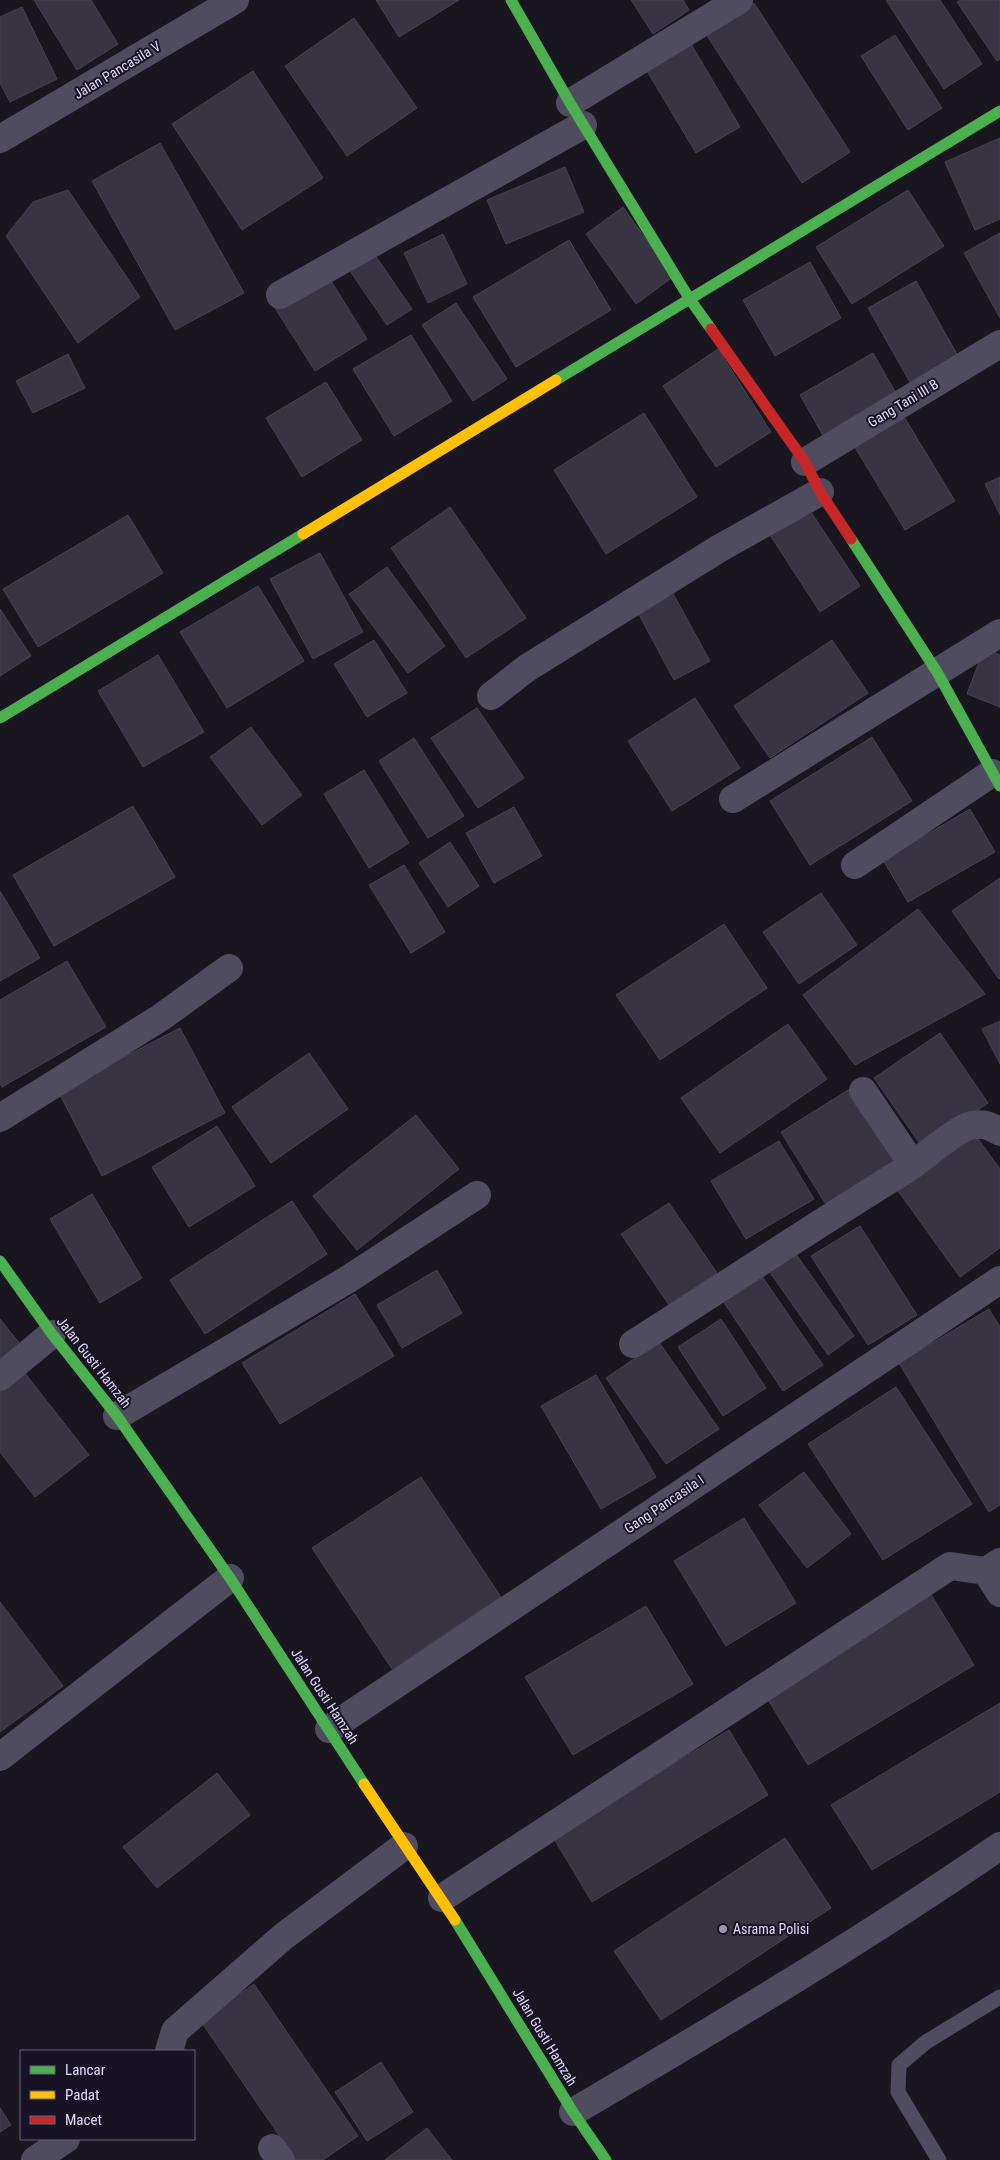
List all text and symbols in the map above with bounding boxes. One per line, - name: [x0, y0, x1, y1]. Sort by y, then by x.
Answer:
- street label: Jalan Pancasila V: [71, 38, 163, 102]
- street label: Gang Tani III B: [865, 376, 941, 430]
- street label: Jalan Gusti Hamzah: [54, 1313, 134, 1411]
- street label: Gang Pancasila I: [621, 1472, 707, 1536]
- street label: Jalan Gusti Hamzah: [288, 1645, 362, 1747]
- place label: Asrama Polisi: [733, 1921, 809, 1937]
- marker: Asrama Polisi: [717, 1923, 729, 1935]
- street label: Jalan Gusti Hamzah: [510, 1985, 580, 2089]
- legend: [20, 2050, 195, 2140]
- text: Lancar: [65, 2061, 106, 2079]
- text: Padat: [65, 2086, 99, 2104]
- text: Macet: [65, 2111, 102, 2129]

